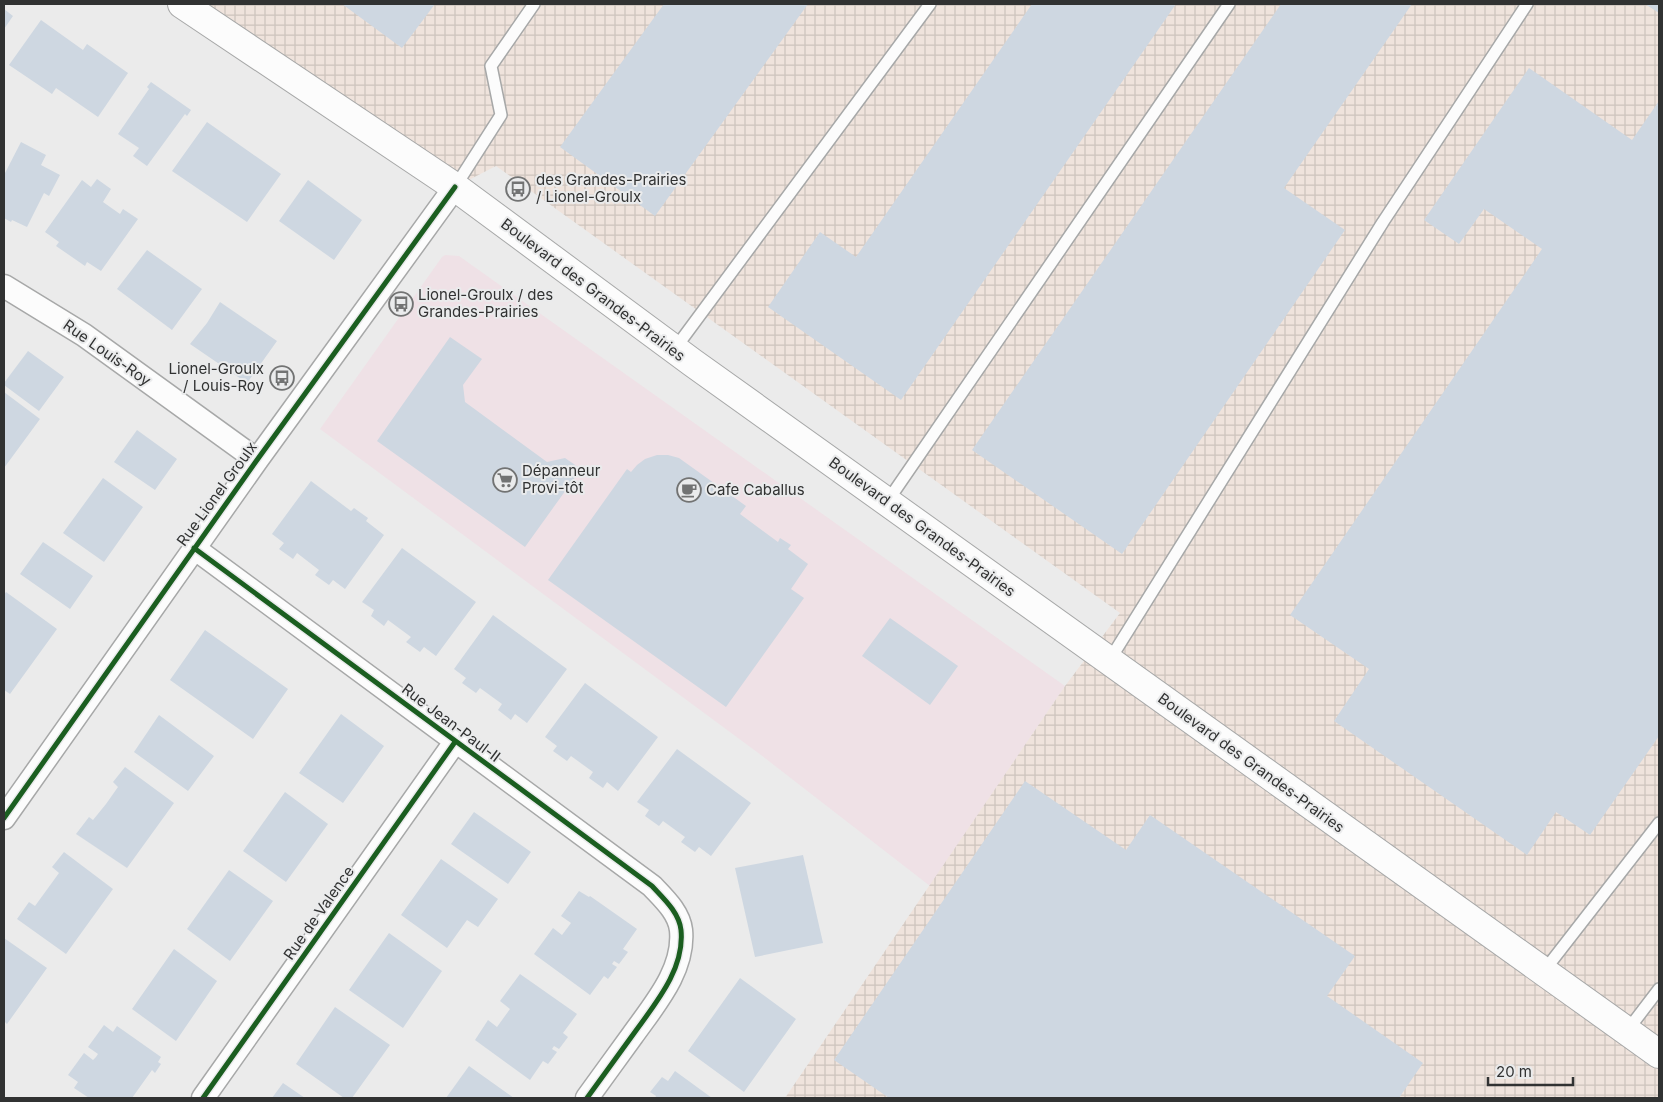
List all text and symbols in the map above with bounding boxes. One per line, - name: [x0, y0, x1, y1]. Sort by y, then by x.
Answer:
- place label: des Grandes-Prairies / Lionel-Groulx: [536, 170, 686, 206]
- bus stop icon: des Grandes-Prairies / Lionel-Groulx: [505, 176, 531, 202]
- street label: Boulevard des Grandes-Prairies: [497, 214, 689, 365]
- place label: Lionel-Groulx / des Grandes-Prairies: [418, 285, 553, 321]
- bus stop icon: Lionel-Groulx / des Grandes-Prairies: [388, 291, 414, 317]
- street label: Rue Louis-Roy: [60, 315, 155, 390]
- place label: Lionel-Groulx / Louis-Roy: [168, 359, 265, 395]
- bus stop icon: Lionel-Groulx / Louis-Roy: [269, 365, 295, 391]
- street label: Rue Lionel Groulx: [172, 438, 261, 550]
- street label: Boulevard des Grandes-Prairies: [825, 453, 1019, 601]
- place label: Dépanneur Provi-tôt: [522, 461, 601, 497]
- supermarket icon: Dépanneur Provi-tôt: [492, 467, 518, 493]
- cafe icon: Cafe Caballus: [676, 477, 702, 503]
- place label: Cafe Caballus: [706, 480, 805, 499]
- street label: Rue Jean-Paul-II: [398, 679, 504, 766]
- street label: Boulevard des Grandes-Prairies: [1154, 689, 1348, 837]
- street label: Rue de Valence: [279, 862, 358, 963]
- scale bar: [1488, 1054, 1573, 1086]
- text: 20 m: [1496, 1062, 1532, 1081]

